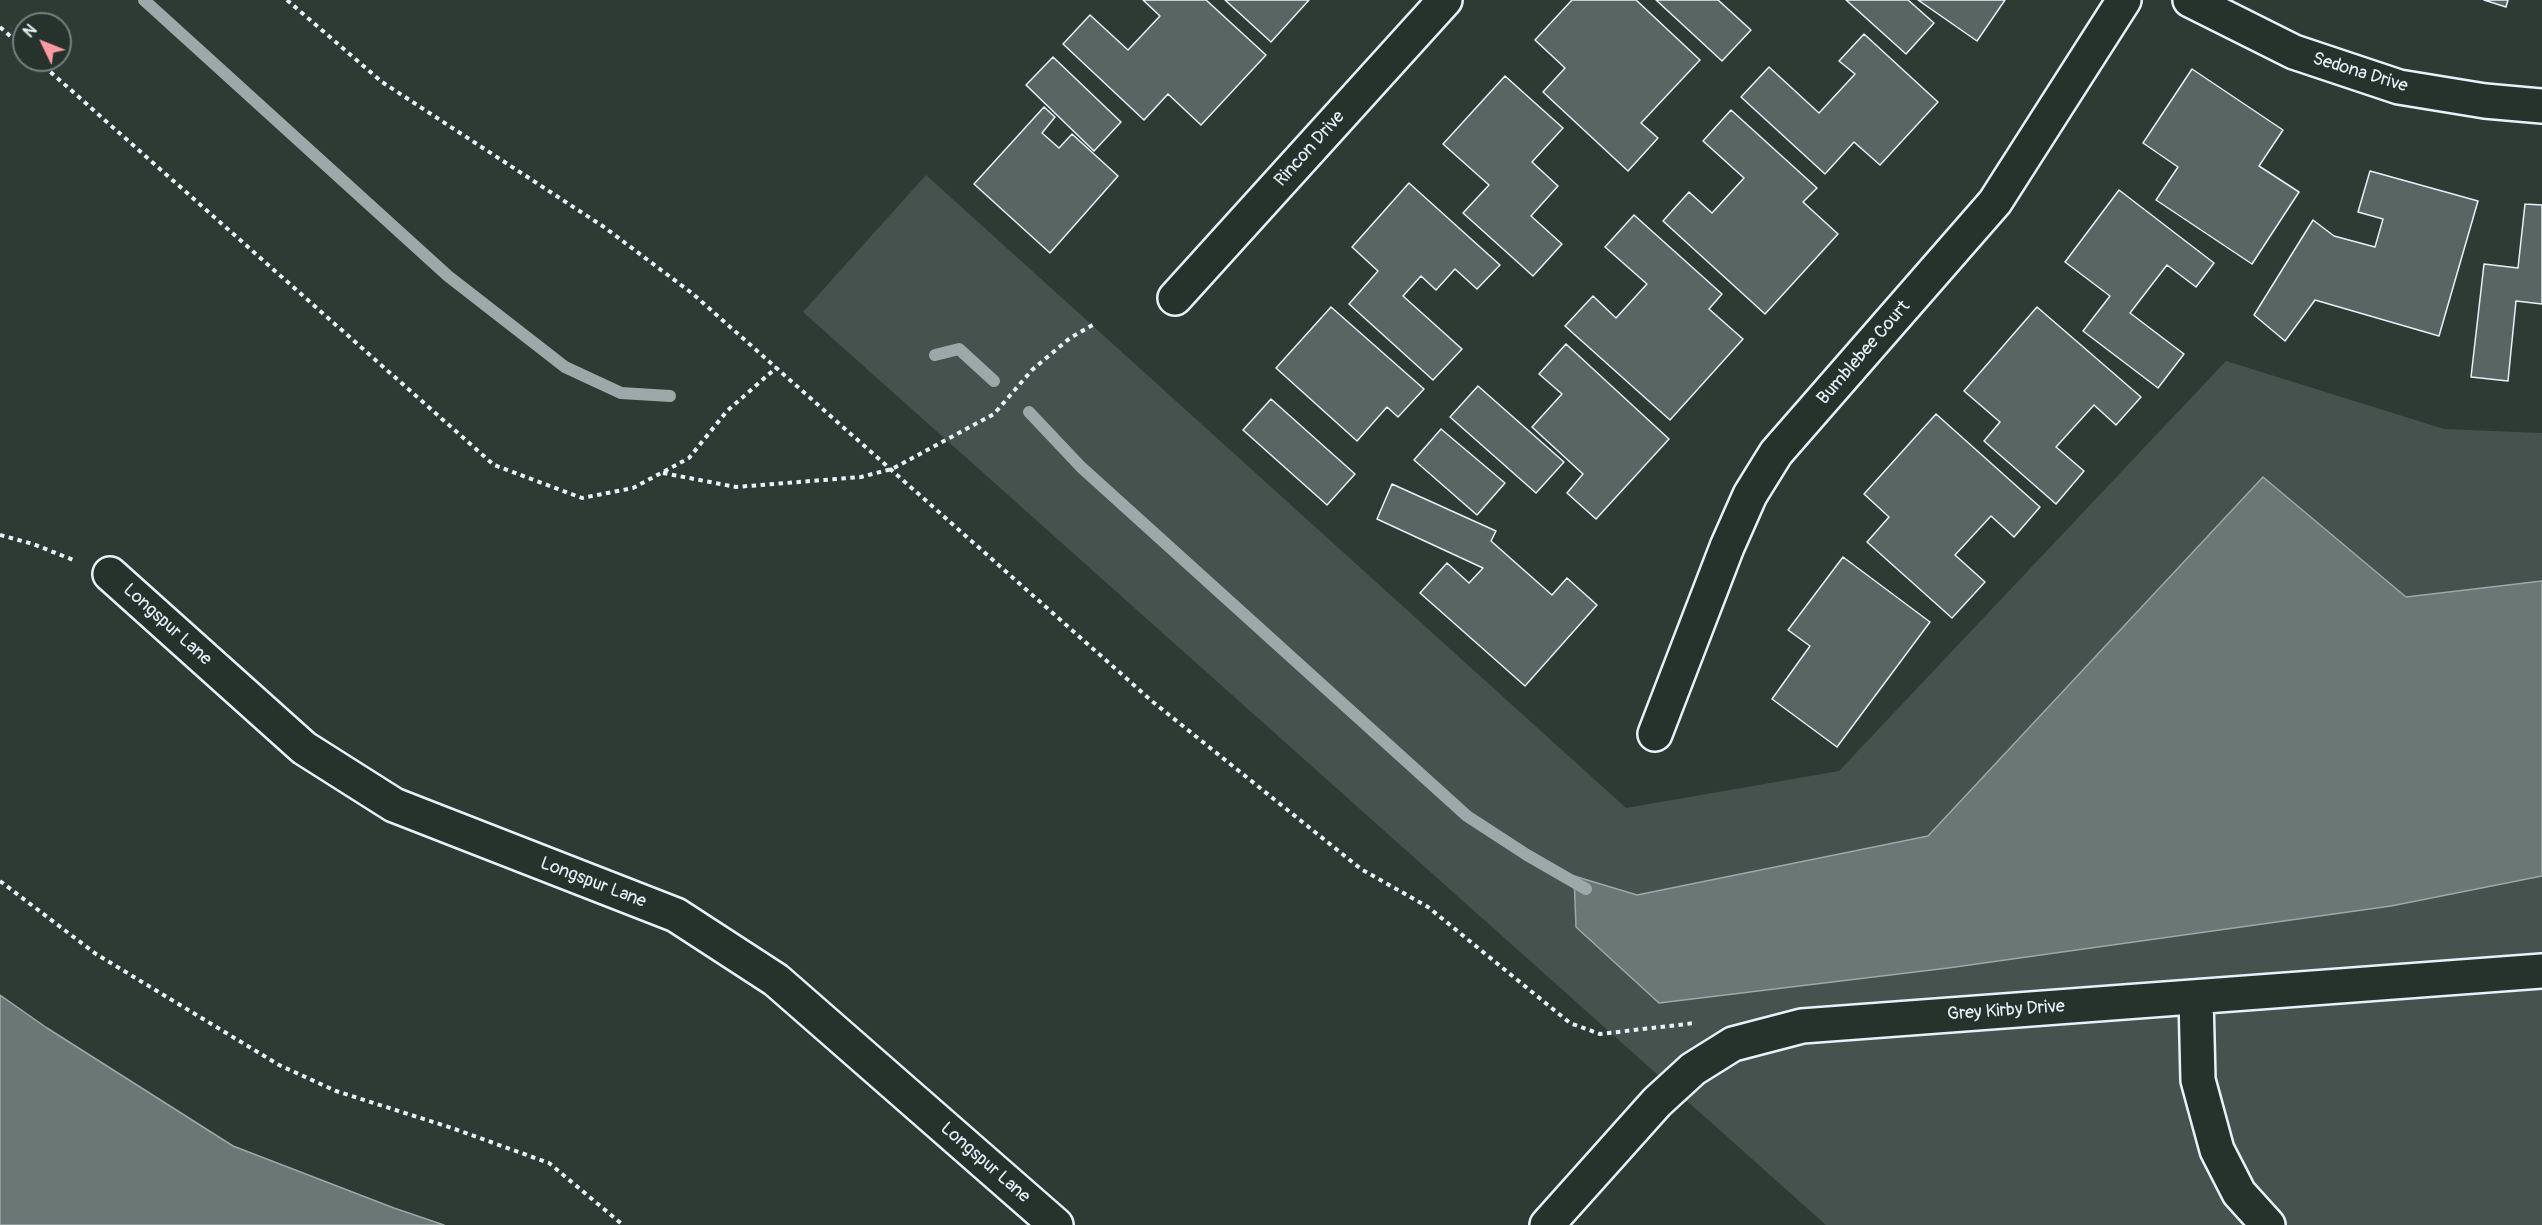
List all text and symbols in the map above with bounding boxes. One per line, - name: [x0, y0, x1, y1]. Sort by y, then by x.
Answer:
- north arrow: [12, 12, 72, 72]
- text: N: [19, 20, 41, 42]
- street label: Sedona Drive: [2310, 48, 2410, 98]
- street label: Rincon Drive: [1270, 107, 1350, 191]
- street label: Bumblebee Court: [1813, 297, 1915, 409]
- street label: Longspur Lane: [118, 580, 216, 670]
- street label: Longspur Lane: [537, 853, 649, 913]
- street label: Grey Kirby Drive: [1946, 996, 2066, 1026]
- street label: Longspur Lane: [936, 1118, 1034, 1208]

